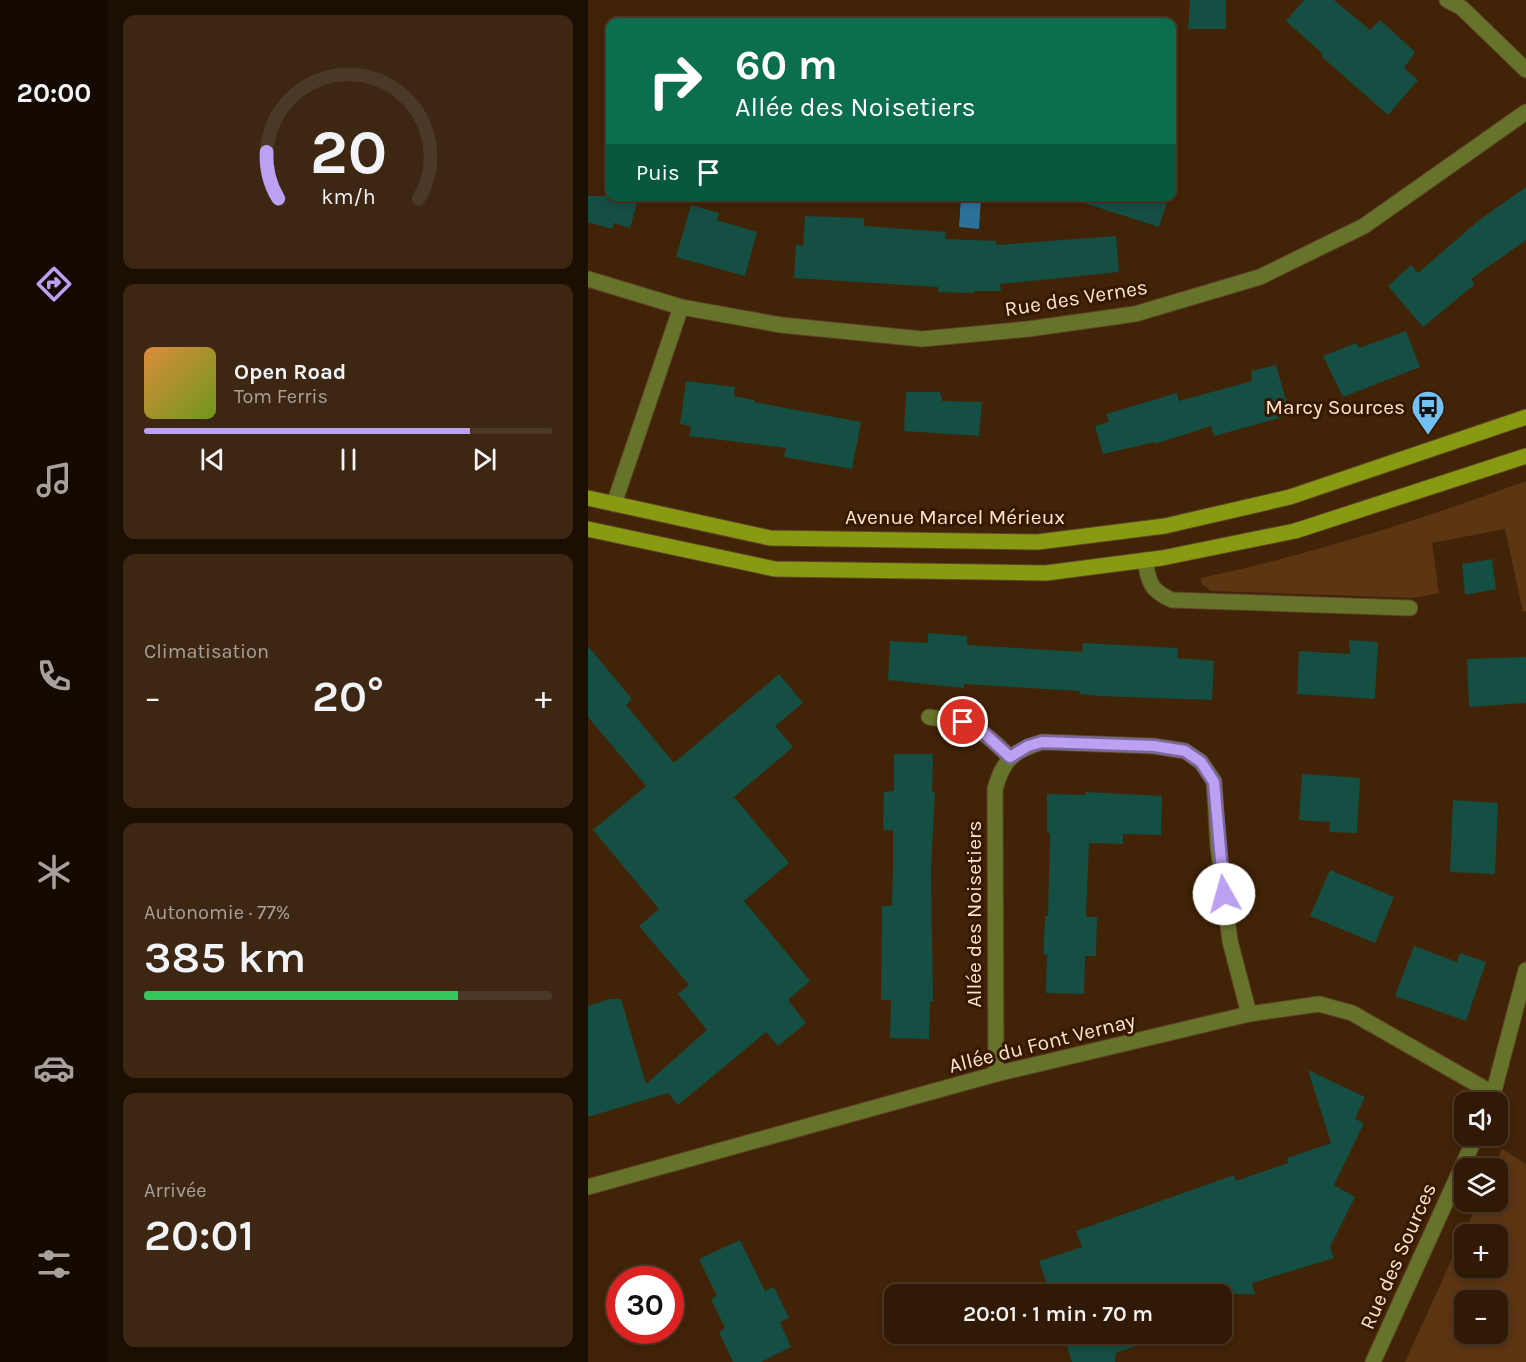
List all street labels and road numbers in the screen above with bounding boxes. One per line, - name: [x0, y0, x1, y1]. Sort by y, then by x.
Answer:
- street label: Rue des Vernes: [1003, 275, 1149, 321]
- street label: Avenue Marcel Mérieux: [845, 505, 1065, 529]
- street label: Allée des Noisetiers: [962, 820, 986, 1008]
- street label: Allée du Font Vernay: [946, 1008, 1138, 1078]
- street label: Rue des Sources: [1355, 1179, 1441, 1333]

